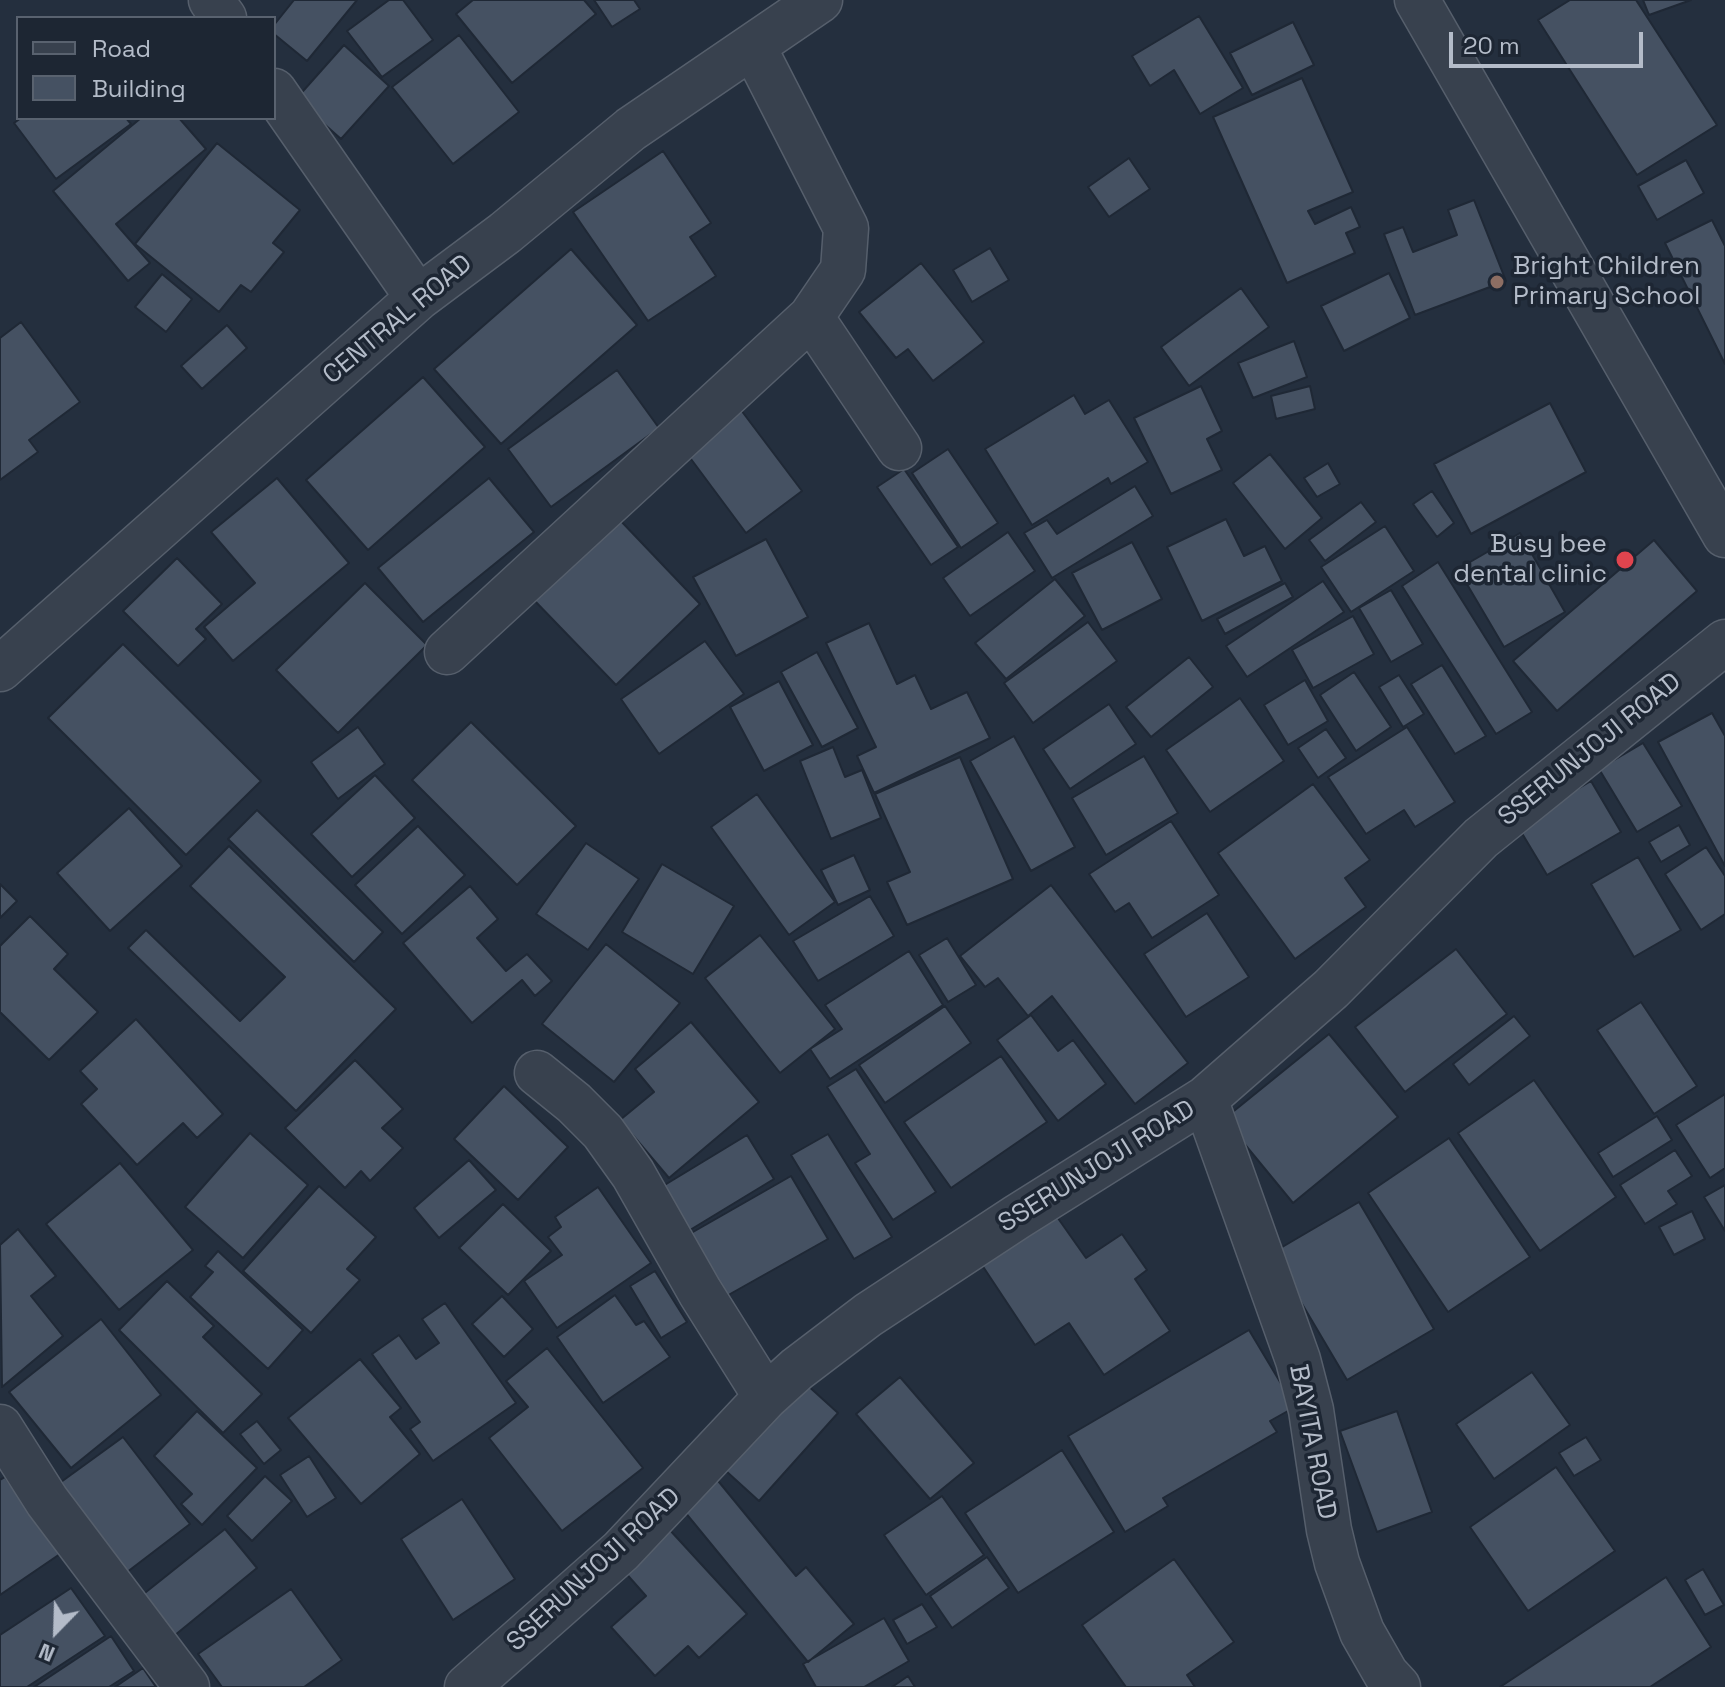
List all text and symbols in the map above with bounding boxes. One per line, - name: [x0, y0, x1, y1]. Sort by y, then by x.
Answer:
- legend: [16, 16, 276, 120]
- scale bar: [1453, 16, 1647, 66]
- text: 20 m: [1463, 30, 1520, 61]
- text: Road: [92, 33, 151, 64]
- text: Building: [92, 73, 186, 104]
- street label: CENTRAL ROAD: [317, 249, 479, 391]
- place label: Bright Children Primary School: [1513, 251, 1700, 312]
- marker: Bright Children Primary School: [1488, 273, 1506, 291]
- place label: Busy bee dental clinic: [1453, 529, 1607, 590]
- marker: Busy bee dental clinic: [1614, 549, 1636, 571]
- street label: SSERUNJOJI ROAD: [1493, 667, 1687, 833]
- street label: SSERUNJOJI ROAD: [993, 1094, 1201, 1240]
- street label: BAYITA ROAD: [1282, 1362, 1342, 1522]
- street label: SSERUNJOJI ROAD: [501, 1482, 687, 1658]
- north arrow: [16, 1591, 96, 1671]
- text: N: [34, 1637, 59, 1669]

